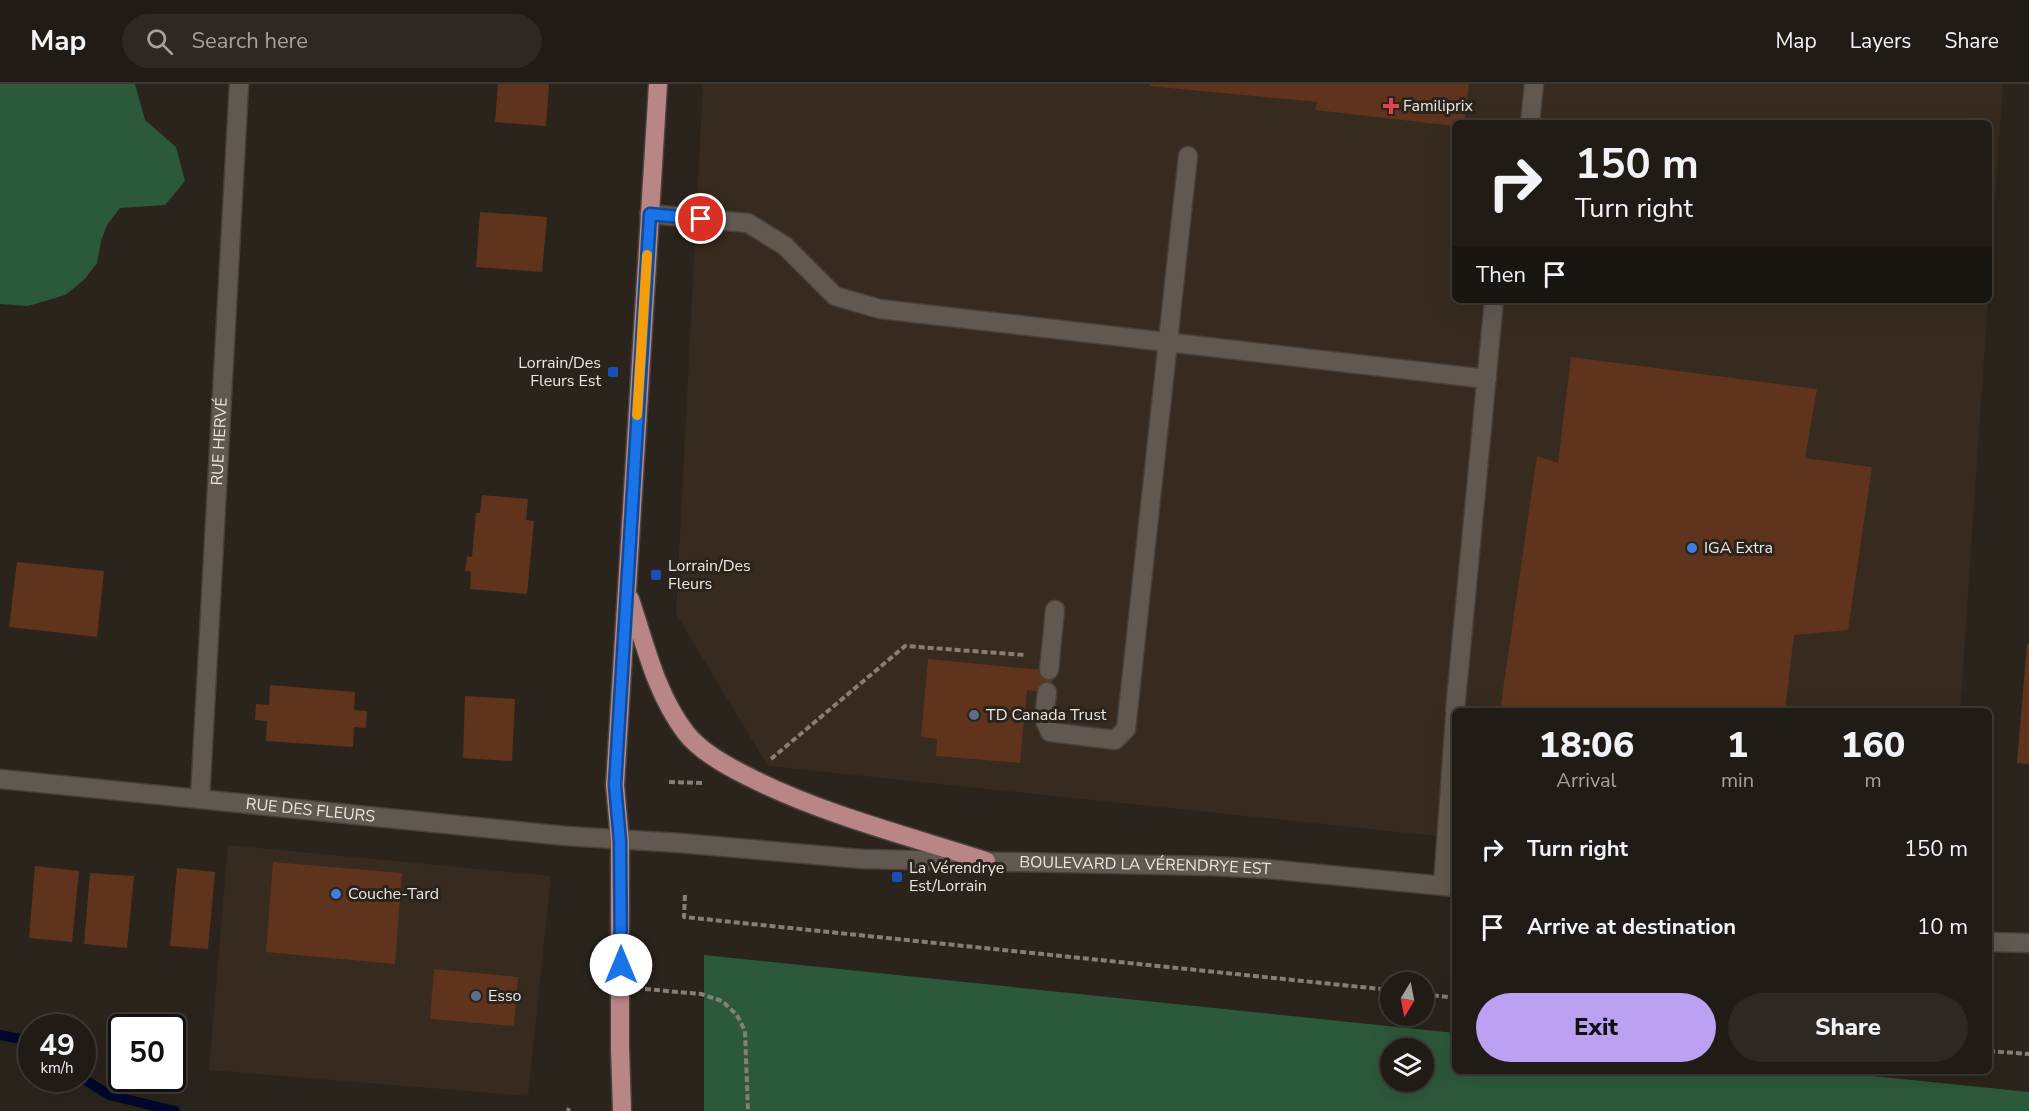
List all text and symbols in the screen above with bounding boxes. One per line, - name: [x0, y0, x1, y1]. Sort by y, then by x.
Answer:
- search box: [122, 14, 542, 68]
- text: Map: [30, 22, 86, 60]
- icon: search: [143, 25, 176, 58]
- text: Search here: [191, 26, 308, 56]
- text: Map: [1775, 27, 1817, 55]
- text: Layers: [1850, 27, 1911, 55]
- text: Share: [1944, 27, 1999, 55]
- place label: Familiprix: [1403, 95, 1474, 117]
- marker: Familiprix: [1384, 99, 1398, 113]
- text: 150 m: [1575, 136, 1699, 193]
- icon: right: [1476, 144, 1554, 222]
- text: Turn right: [1575, 190, 1693, 227]
- pin: [675, 193, 726, 244]
- icon: arrive: [684, 202, 717, 235]
- icon: arrive: [1538, 258, 1571, 291]
- text: Then: [1476, 260, 1526, 290]
- place label: Lorrain/Des Fleurs Est: [518, 352, 601, 392]
- marker: Lorrain/Des Fleurs Est: [606, 365, 620, 379]
- street label: RUE HERVÉ: [206, 397, 233, 486]
- place label: IGA Extra: [1704, 537, 1773, 559]
- marker: IGA Extra: [1685, 541, 1699, 555]
- place label: Lorrain/Des Fleurs: [668, 555, 751, 595]
- marker: Lorrain/Des Fleurs: [649, 568, 663, 582]
- place label: TD Canada Trust: [986, 704, 1107, 726]
- marker: TD Canada Trust: [967, 708, 981, 722]
- text: 18:06: [1539, 721, 1634, 770]
- text: 1: [1727, 721, 1748, 770]
- text: 160: [1841, 721, 1905, 770]
- text: Arrival: [1556, 767, 1617, 794]
- text: min: [1721, 767, 1754, 794]
- text: m: [1864, 767, 1882, 794]
- street label: RUE DES FLEURS: [245, 793, 376, 828]
- icon: right: [1476, 833, 1509, 866]
- text: Turn right: [1527, 834, 1628, 864]
- text: 150 m: [1904, 834, 1968, 864]
- street label: BOULEVARD LA VÉRENDRYE EST: [1019, 851, 1272, 880]
- place label: La Vérendrye Est/Lorrain: [909, 857, 1004, 897]
- marker: La Vérendrye Est/Lorrain: [890, 870, 904, 884]
- place label: Couche-Tard: [348, 883, 439, 905]
- marker: Couche-Tard: [329, 887, 343, 901]
- icon: arrive: [1476, 911, 1509, 944]
- text: Arrive at destination: [1527, 912, 1736, 942]
- text: 10 m: [1917, 912, 1968, 942]
- position arrow: [589, 933, 653, 997]
- north arrow: [1380, 972, 1434, 1026]
- map controls: [1380, 972, 1434, 1092]
- place label: Esso: [488, 985, 522, 1007]
- marker: Esso: [469, 989, 483, 1003]
- button: Exit: [1476, 993, 1716, 1062]
- button: Share: [1728, 993, 1968, 1062]
- speed limit sign: 50: [108, 1014, 186, 1092]
- text: 49: [39, 1025, 75, 1066]
- button: layers: [1380, 1038, 1434, 1092]
- text: km/h: [40, 1058, 74, 1078]

